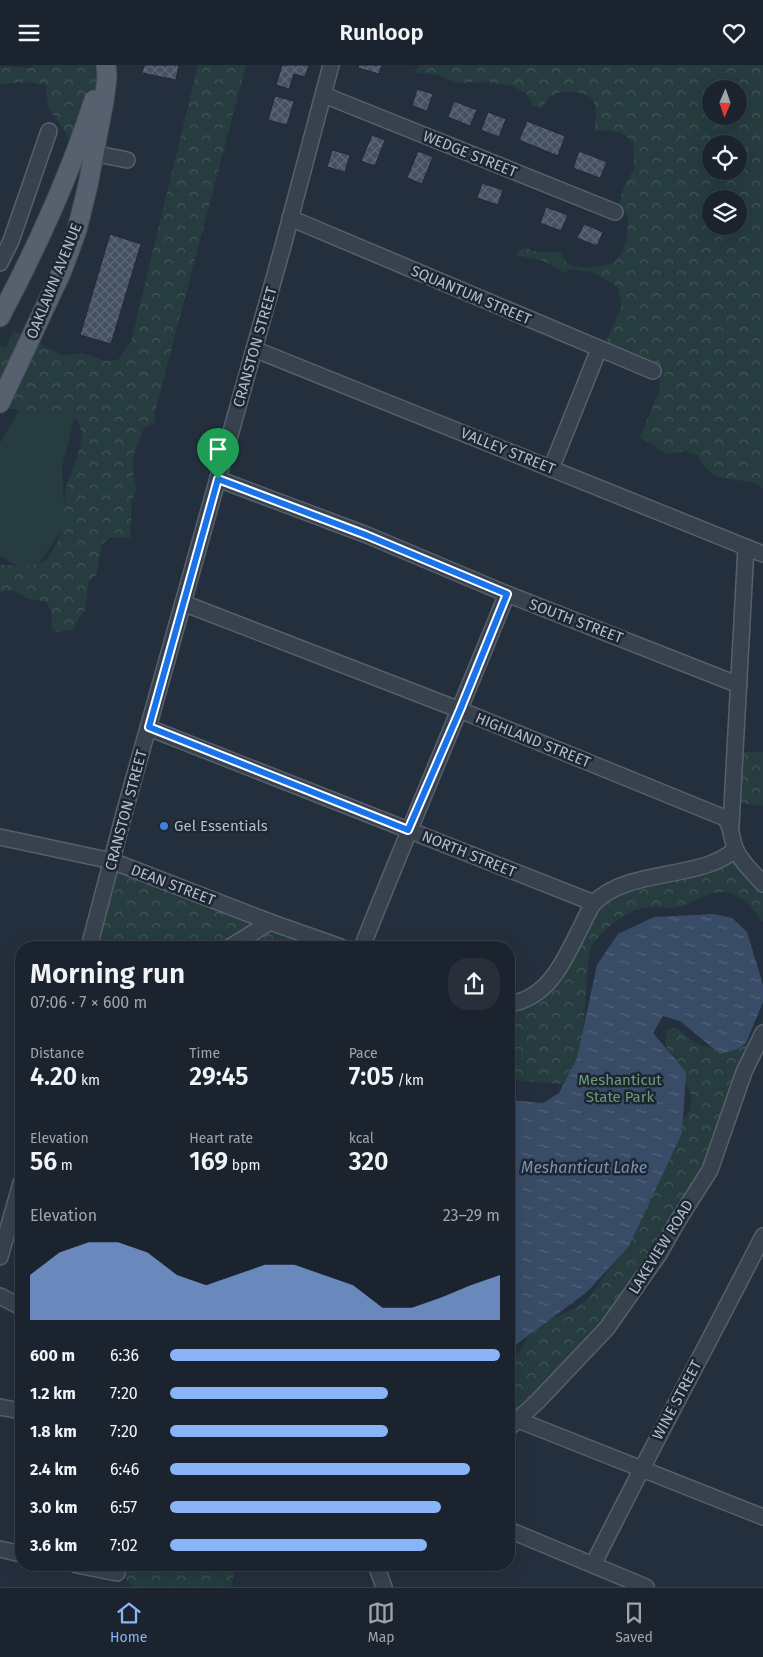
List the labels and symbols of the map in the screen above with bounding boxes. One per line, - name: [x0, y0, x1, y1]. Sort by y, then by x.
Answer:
- north arrow: [702, 80, 748, 125]
- street label: WEDGE STREET: [420, 127, 520, 181]
- street label: OAKLAWN AVENUE: [23, 220, 85, 342]
- street label: SQUANTUM STREET: [408, 262, 534, 329]
- street label: CRANSTON STREET: [229, 284, 281, 409]
- street label: VALLEY STREET: [458, 424, 558, 478]
- pin: [197, 428, 239, 479]
- street label: SOUTH STREET: [527, 595, 626, 647]
- street label: HIGHLAND STREET: [473, 709, 593, 771]
- street label: CRANSTON STREET: [101, 747, 151, 872]
- place label: Gel Essentials: [174, 817, 268, 835]
- marker: Gel Essentials: [158, 820, 170, 832]
- street label: NORTH STREET: [419, 827, 519, 881]
- street label: DEAN STREET: [128, 861, 218, 909]
- park label: Meshanticut State Park: [578, 1071, 662, 1106]
- water label: Meshanticut Lake: [521, 1158, 647, 1177]
- street label: LAKEVIEW ROAD: [625, 1197, 697, 1297]
- street label: WINE STREET: [649, 1357, 706, 1443]

